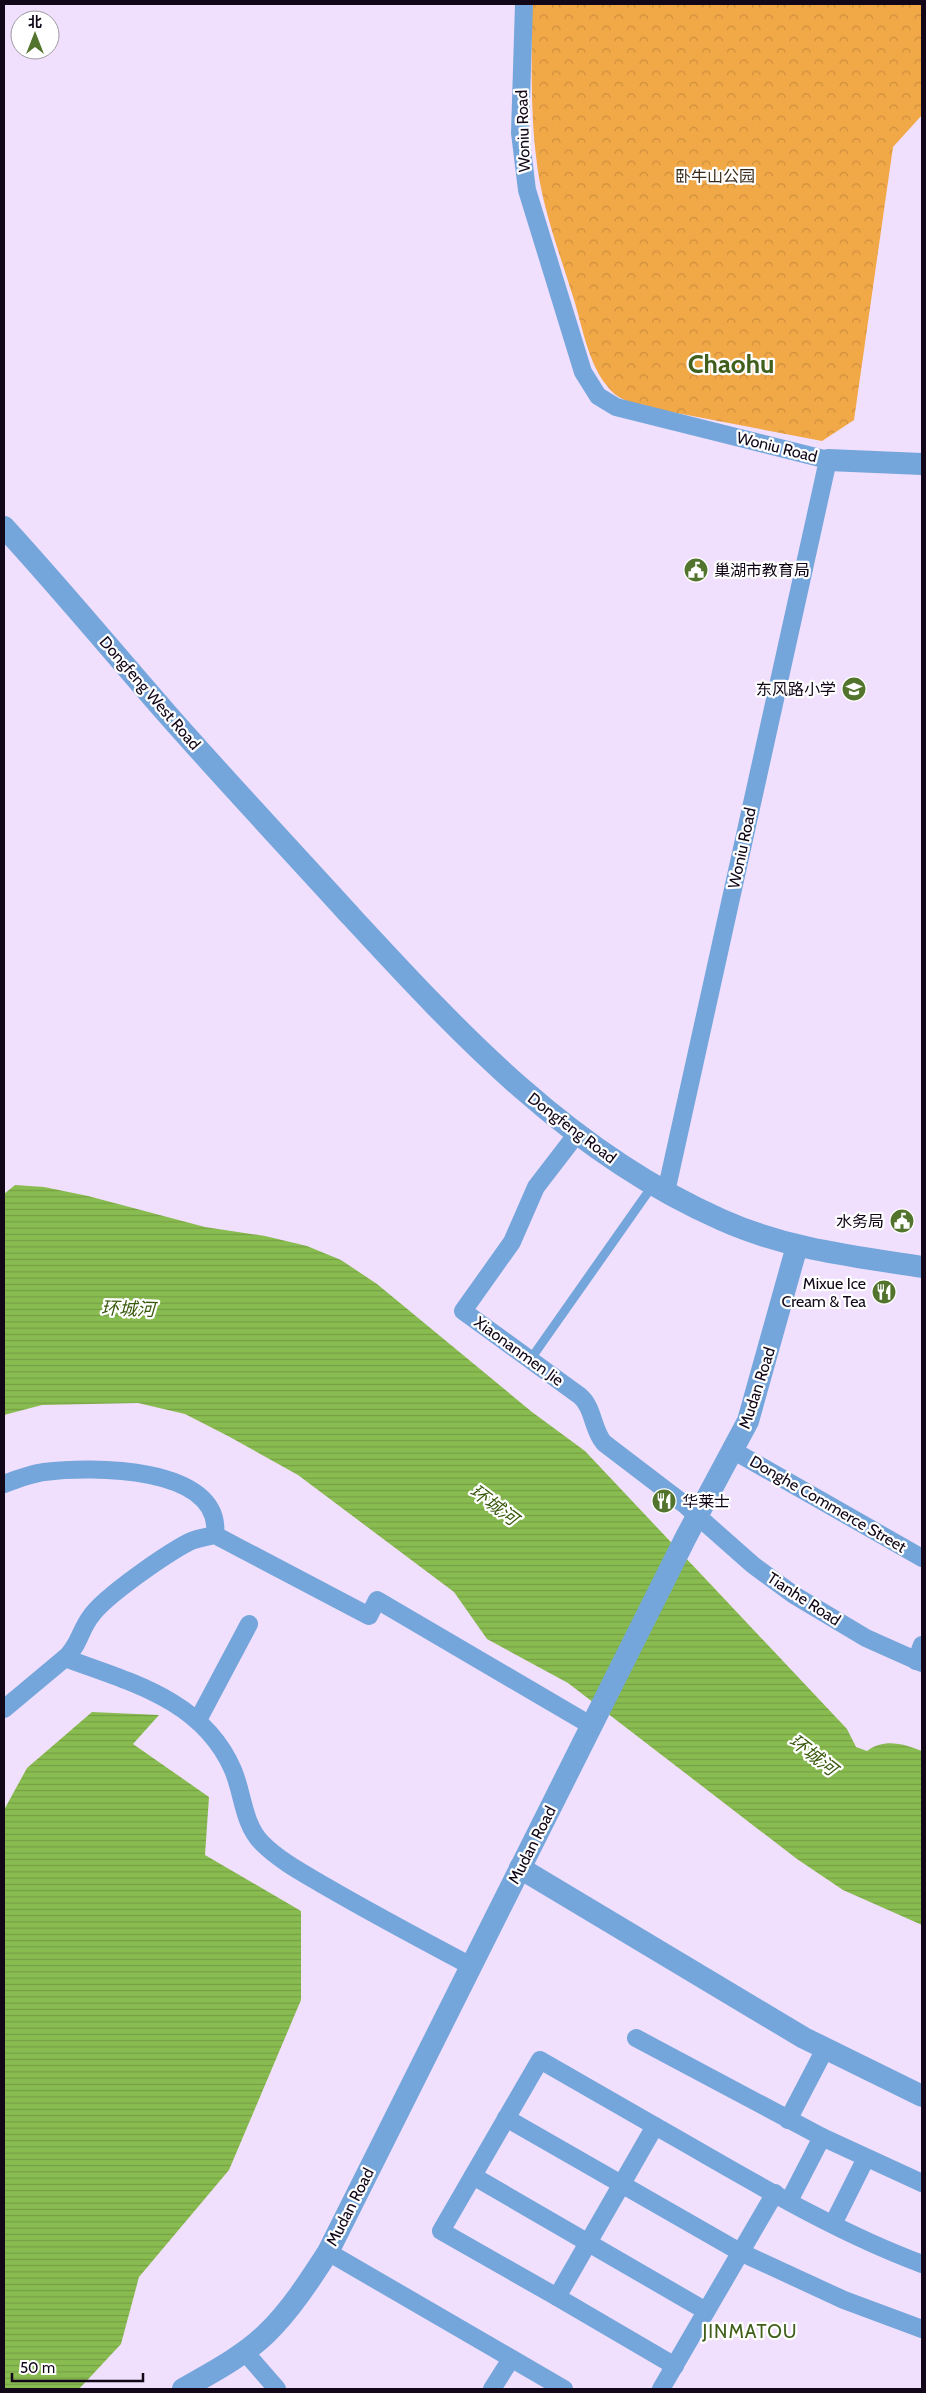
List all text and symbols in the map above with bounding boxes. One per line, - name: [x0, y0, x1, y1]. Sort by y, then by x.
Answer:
- north arrow: [10, 10, 60, 60]
- text: 北: [28, 13, 42, 31]
- street label: Woniu Road: [512, 90, 534, 172]
- park label: 卧牛山公园: [675, 167, 755, 186]
- district label: Chaohu: [688, 348, 774, 380]
- street label: Woniu Road: [735, 428, 819, 466]
- public building icon: 巢湖市教育局: [683, 557, 709, 583]
- place label: 巢湖市教育局: [714, 561, 810, 580]
- street label: Dongfeng West Road: [96, 632, 204, 754]
- school or university icon: 东风路小学: [841, 676, 867, 702]
- place label: 东风路小学: [756, 680, 836, 699]
- street label: Woniu Road: [724, 806, 760, 890]
- street label: Dongfeng Road: [524, 1089, 620, 1167]
- public building icon: 水务局: [889, 1208, 915, 1234]
- place label: 水务局: [836, 1212, 884, 1231]
- place label: Mixue Ice Cream & Tea: [781, 1274, 866, 1311]
- restaurant icon: Mixue Ice Cream & Tea: [871, 1279, 897, 1305]
- water label: 环城河: [101, 1297, 158, 1321]
- street label: Xiaonanmen Jie: [471, 1312, 567, 1390]
- street label: Mudan Road: [735, 1345, 779, 1431]
- street label: Donghe Commerce Street: [746, 1451, 910, 1557]
- water label: 环城河: [466, 1480, 525, 1532]
- restaurant icon: 华莱士: [651, 1488, 677, 1514]
- place label: 华莱士: [682, 1492, 730, 1511]
- street label: Tianhe Road: [764, 1568, 844, 1630]
- water label: 环城河: [785, 1730, 843, 1782]
- street label: Mudan Road: [504, 1803, 560, 1887]
- street label: Mudan Road: [322, 2165, 378, 2249]
- district label: JINMATOU: [701, 2320, 798, 2343]
- scale bar: [12, 2350, 144, 2382]
- text: 50 m: [20, 2359, 55, 2377]

